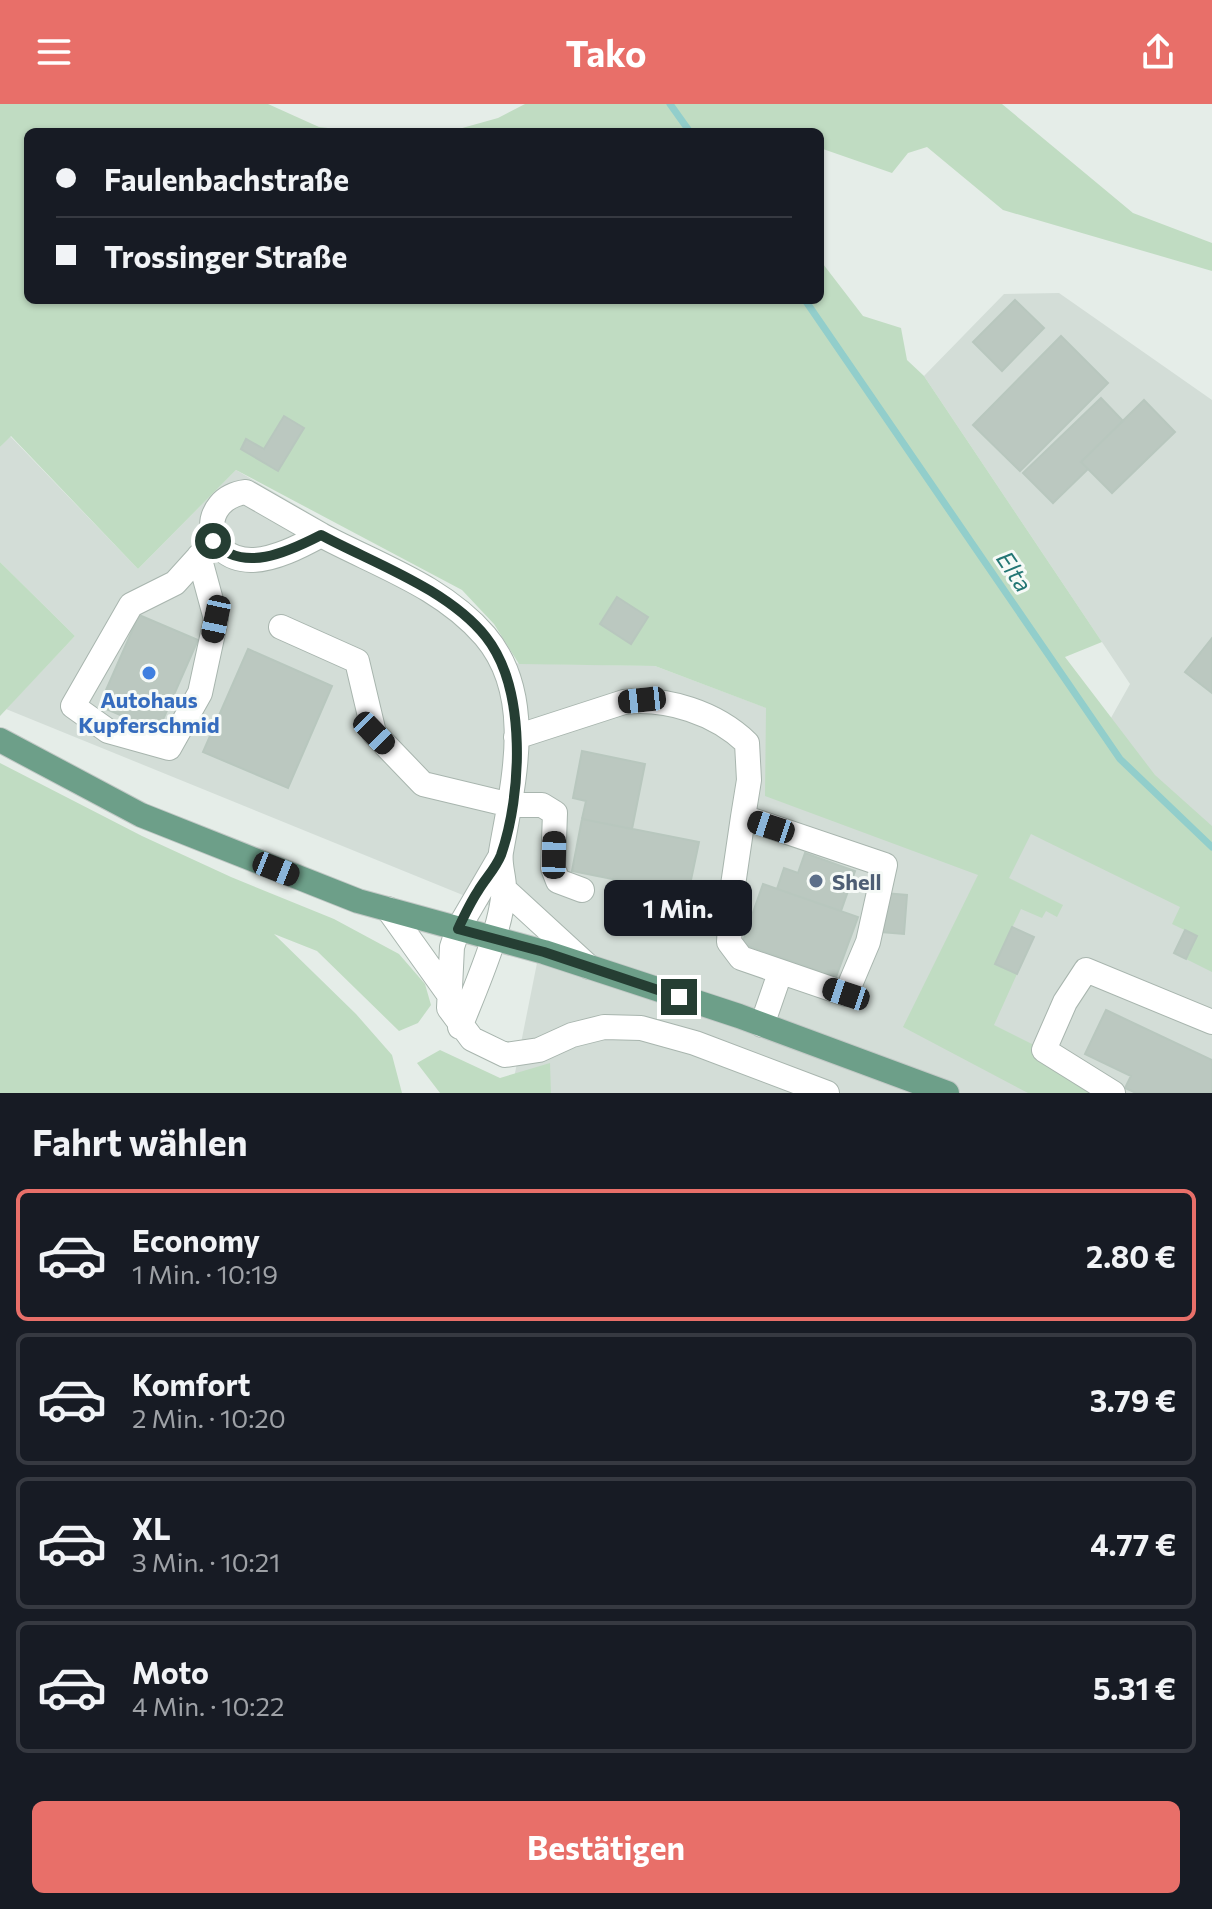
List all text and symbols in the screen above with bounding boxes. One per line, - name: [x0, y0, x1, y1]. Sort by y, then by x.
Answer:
- icon: menu: [32, 30, 76, 74]
- text: Tako: [566, 30, 646, 74]
- icon: share: [1136, 30, 1180, 74]
- text: Faulenbachstraße: [104, 160, 349, 197]
- text: Trossinger Straße: [104, 237, 347, 274]
- route start: [195, 523, 231, 559]
- water label: Elta: [991, 545, 1039, 597]
- car: [199, 593, 233, 645]
- marker: Autohaus Kupferschmid: [140, 664, 158, 682]
- place label: Autohaus Kupferschmid: [78, 686, 220, 738]
- car: [617, 686, 667, 714]
- car: [349, 707, 399, 759]
- car: [744, 808, 798, 846]
- car: [542, 831, 566, 879]
- car: [249, 849, 303, 889]
- place label: Shell: [832, 868, 882, 895]
- marker: Shell: [807, 872, 825, 890]
- callout: 1 Min.: [605, 881, 753, 937]
- text: 1 Min.: [643, 892, 713, 923]
- car: [819, 975, 873, 1013]
- route end: [661, 979, 697, 1015]
- text: Fahrt wählen: [32, 1119, 248, 1163]
- icon: car: [36, 1219, 108, 1291]
- text: Economy: [132, 1221, 260, 1258]
- text: 2.80 €: [1086, 1237, 1176, 1274]
- text: 1 Min. · 10:19: [132, 1258, 278, 1289]
- icon: car: [36, 1363, 108, 1435]
- text: Komfort: [132, 1365, 251, 1402]
- text: 3.79 €: [1090, 1381, 1176, 1418]
- text: 2 Min. · 10:20: [132, 1402, 286, 1433]
- icon: car: [36, 1507, 108, 1579]
- text: XL: [132, 1509, 171, 1546]
- text: 4.77 €: [1090, 1525, 1176, 1562]
- text: 3 Min. · 10:21: [132, 1546, 280, 1577]
- icon: car: [36, 1651, 108, 1723]
- text: Moto: [132, 1653, 209, 1690]
- text: 5.31 €: [1093, 1669, 1176, 1706]
- text: 4 Min. · 10:22: [132, 1690, 284, 1721]
- button: Bestätigen: [32, 1801, 1180, 1893]

